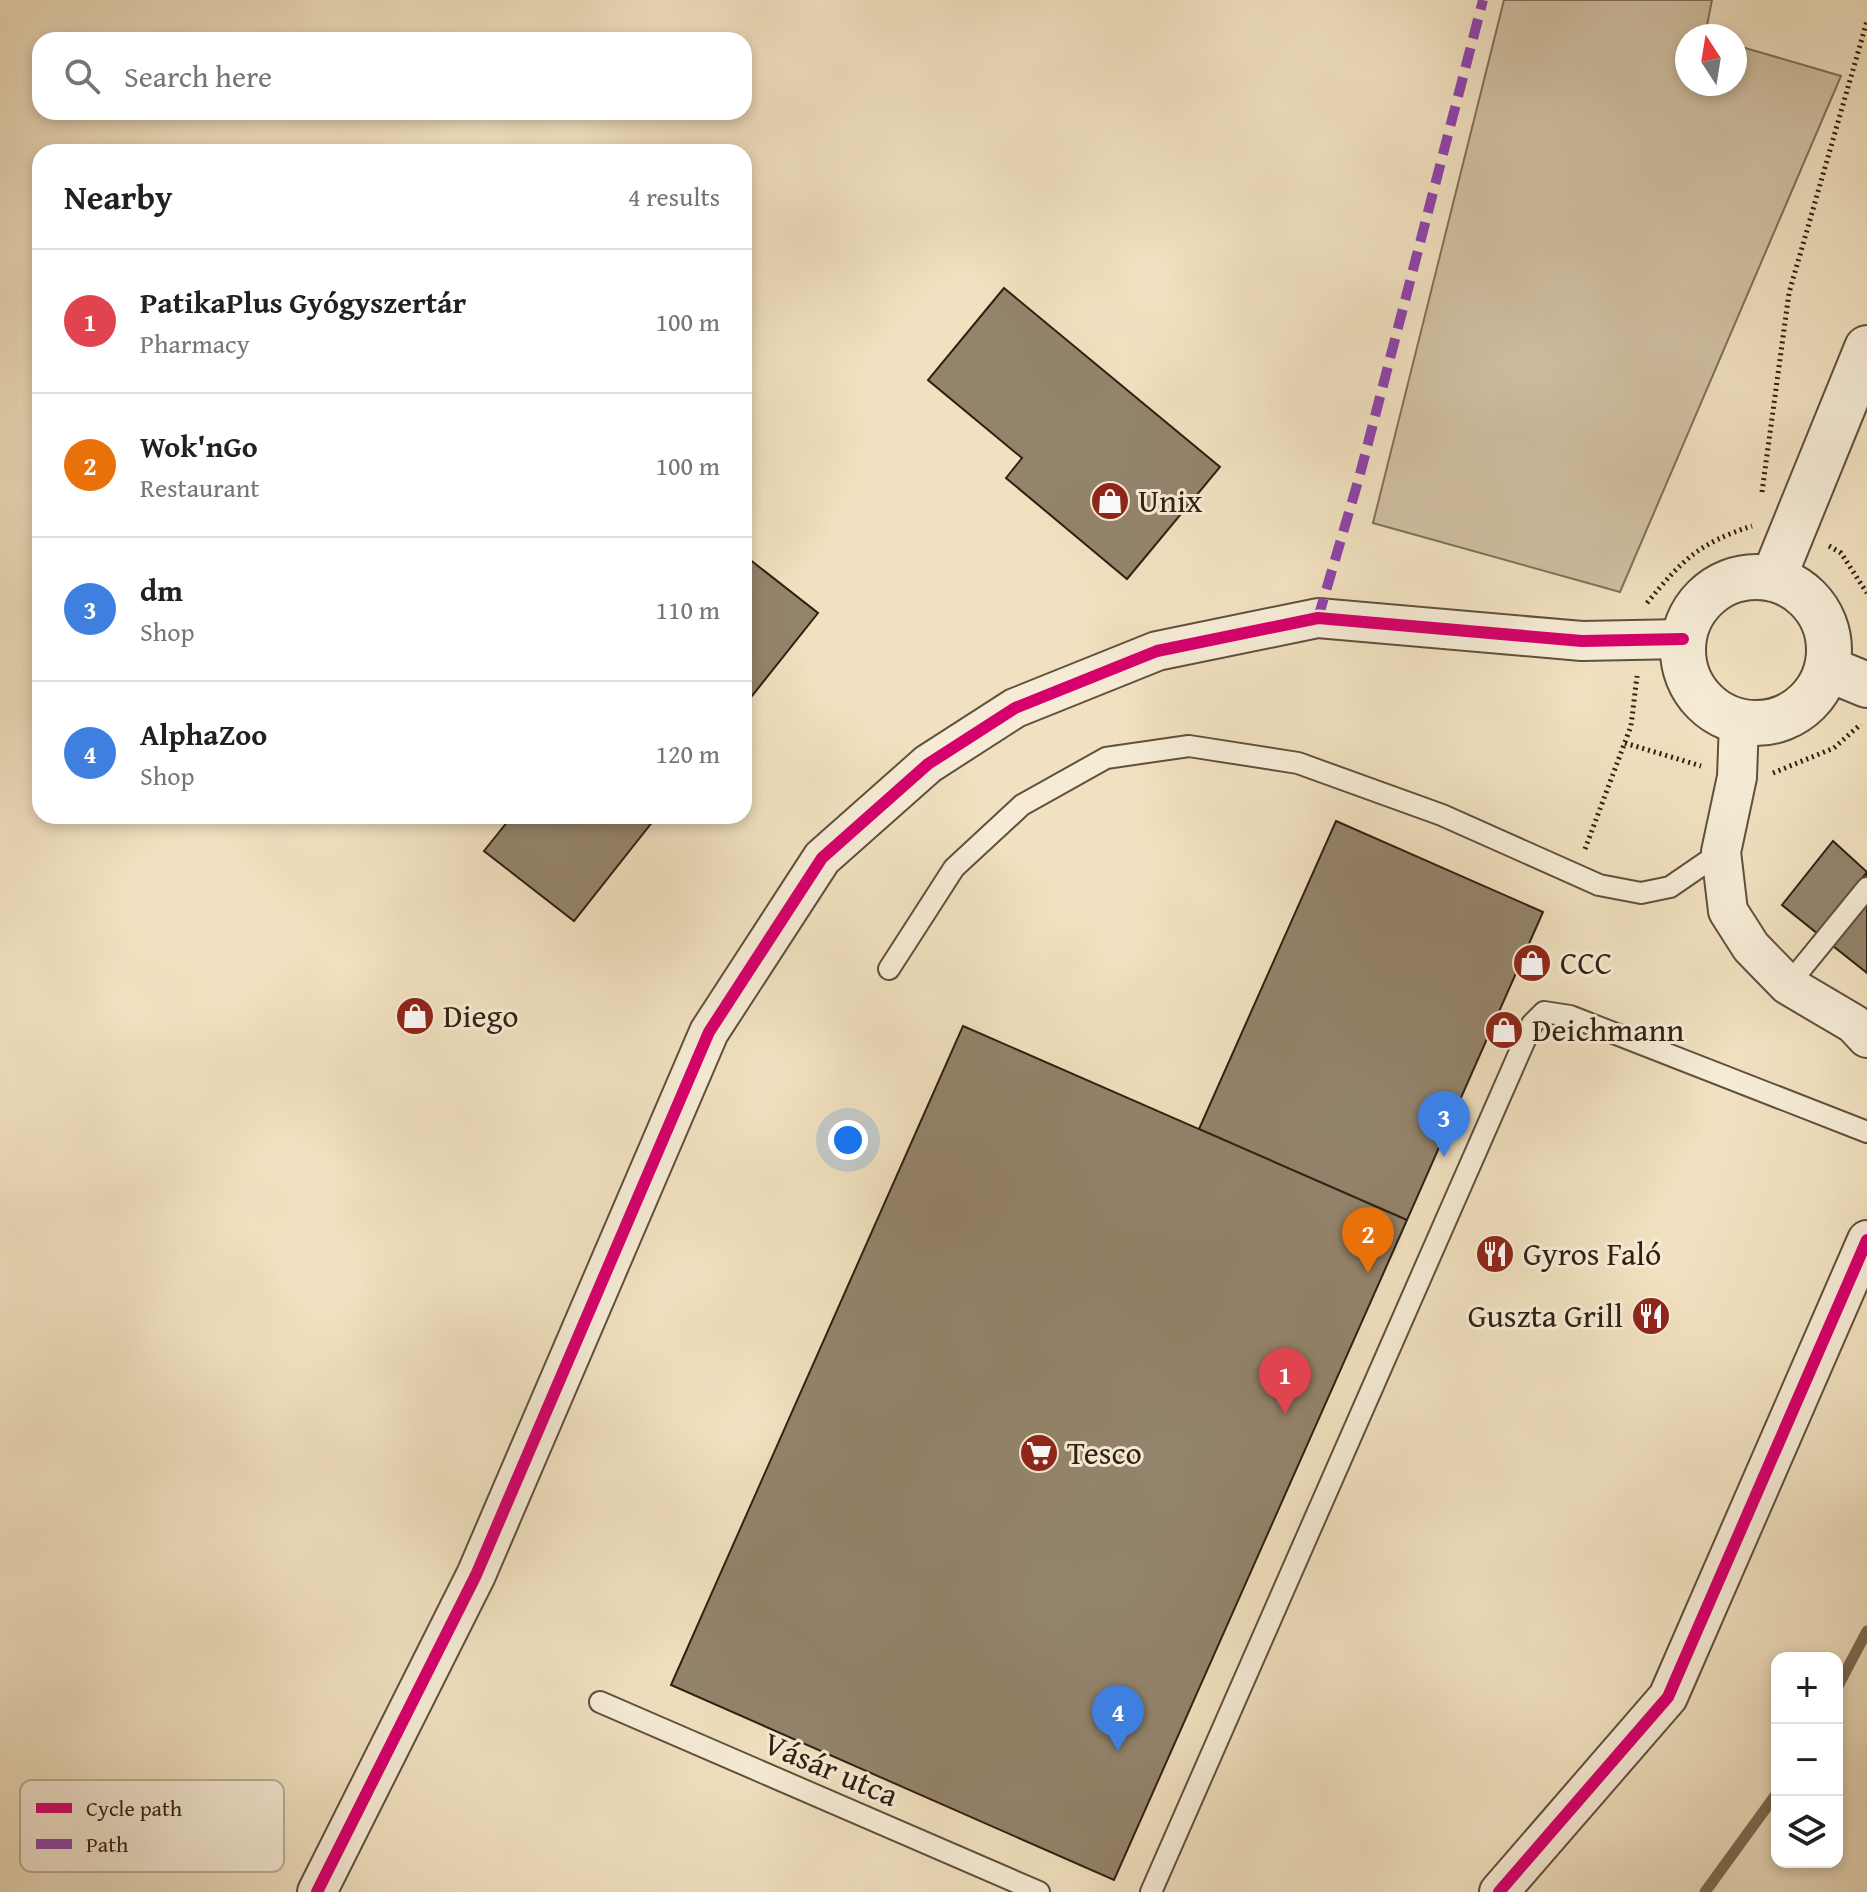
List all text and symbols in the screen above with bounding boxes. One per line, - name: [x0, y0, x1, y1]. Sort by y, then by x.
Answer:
- north arrow: [1675, 24, 1747, 96]
- search box: [32, 32, 752, 120]
- icon: search: [60, 54, 104, 98]
- text: Search here: [124, 54, 272, 98]
- text: Nearby: [64, 172, 173, 221]
- text: 4 results: [628, 177, 720, 216]
- text: PatikaPlus Gyógyszertár: [140, 280, 466, 324]
- text: 1: [83, 302, 97, 341]
- text: 100 m: [655, 302, 720, 341]
- text: Pharmacy: [140, 324, 250, 363]
- text: Wok'nGo: [140, 424, 258, 468]
- text: 2: [83, 446, 97, 485]
- text: 100 m: [655, 446, 720, 485]
- text: Restaurant: [140, 468, 260, 507]
- place label: Unix: [1138, 477, 1203, 524]
- shop icon: Unix: [1089, 480, 1131, 522]
- text: dm: [140, 568, 183, 612]
- text: 3: [83, 590, 97, 629]
- text: 110 m: [655, 590, 720, 629]
- text: Shop: [140, 612, 195, 651]
- text: AlphaZoo: [140, 712, 267, 756]
- text: 4: [83, 734, 97, 773]
- text: 120 m: [655, 734, 720, 773]
- text: Shop: [140, 756, 195, 795]
- place label: CCC: [1560, 939, 1612, 986]
- shop icon: CCC: [1511, 942, 1553, 984]
- place label: Diego: [443, 992, 519, 1039]
- shop icon: Diego: [394, 995, 436, 1037]
- place label: Deichmann: [1532, 1006, 1684, 1053]
- shop icon: Deichmann: [1483, 1009, 1525, 1051]
- pin: 3: [1418, 1091, 1470, 1157]
- your location: [828, 1120, 868, 1160]
- pin: 2: [1342, 1207, 1394, 1273]
- place label: Gyros Faló: [1523, 1230, 1661, 1277]
- restaurant icon: Gyros Faló: [1474, 1233, 1516, 1275]
- place label: Guszta Grill: [1468, 1292, 1623, 1339]
- restaurant icon: Guszta Grill: [1630, 1295, 1672, 1337]
- pin: 1: [1259, 1348, 1311, 1414]
- place label: Tesco: [1067, 1429, 1142, 1476]
- supermarket icon: Tesco: [1018, 1432, 1060, 1474]
- map controls: [1771, 1652, 1843, 1868]
- button: +: [1771, 1652, 1843, 1724]
- pin: 4: [1092, 1685, 1144, 1751]
- street label: Vásár utca: [757, 1719, 906, 1818]
- button: −: [1771, 1724, 1843, 1796]
- legend: [20, 1780, 284, 1872]
- text: Cycle path: [86, 1792, 183, 1824]
- button: layers: [1771, 1796, 1843, 1868]
- text: Path: [86, 1828, 129, 1860]

